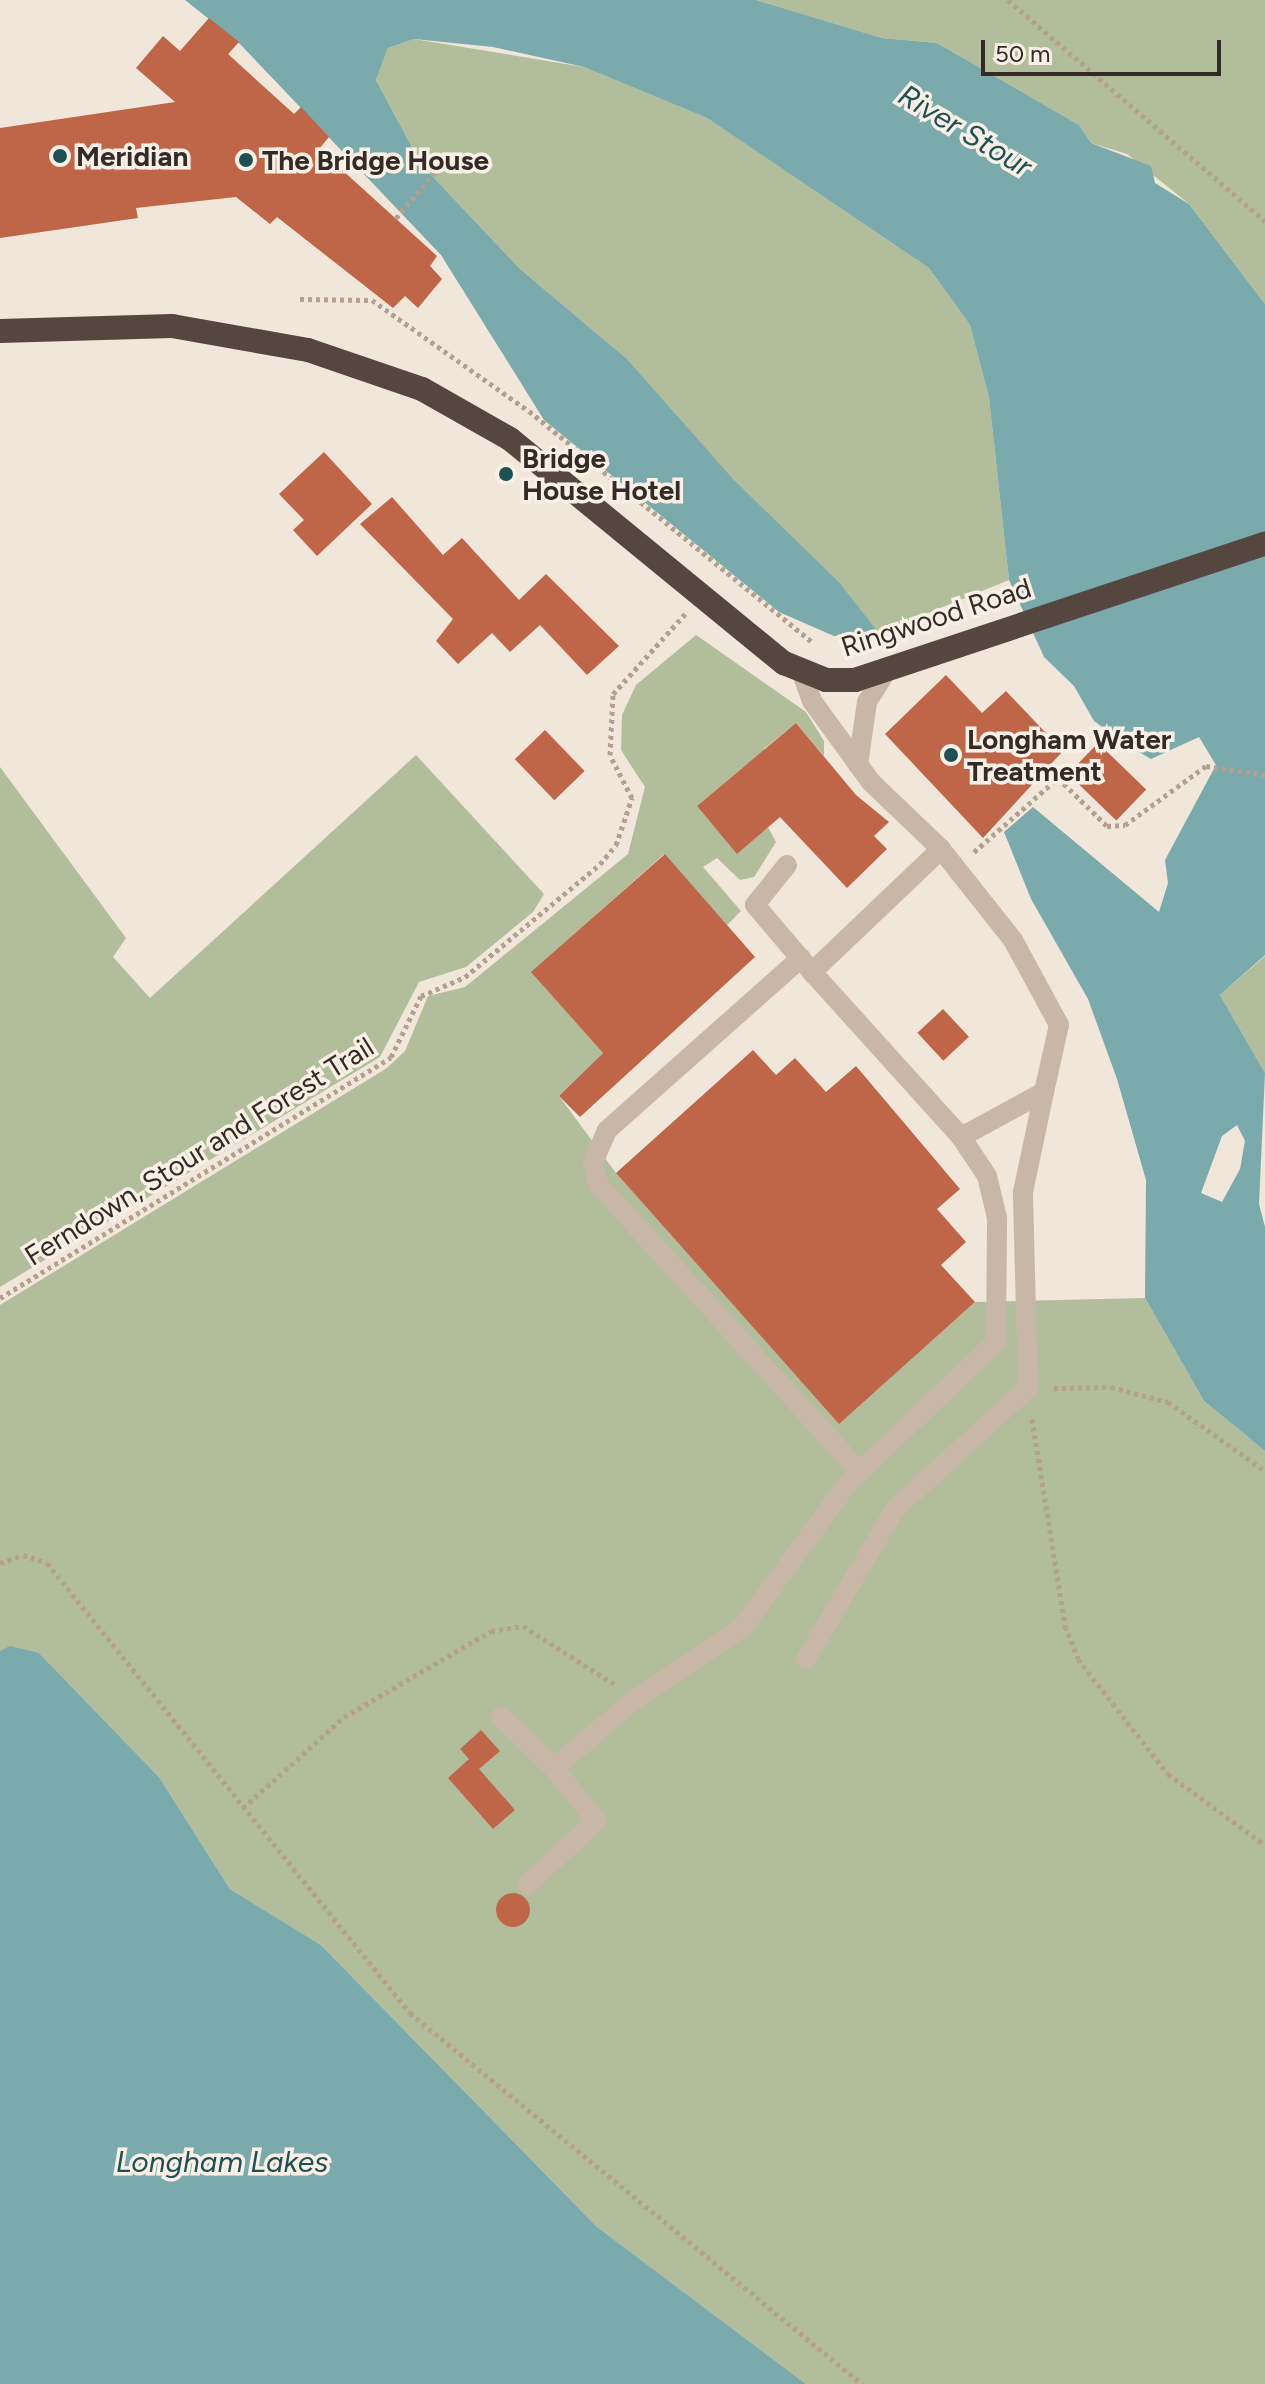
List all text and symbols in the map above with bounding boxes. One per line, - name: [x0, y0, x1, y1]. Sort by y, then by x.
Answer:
- scale bar: [985, 24, 1225, 74]
- text: 50 m: [995, 39, 1051, 68]
- water label: River Stour: [892, 77, 1038, 185]
- place label: Meridian: [76, 139, 188, 173]
- place label: The Bridge House: [262, 143, 489, 177]
- marker: Meridian: [51, 147, 69, 165]
- marker: The Bridge House: [237, 151, 255, 169]
- place label: Bridge House Hotel: [522, 441, 681, 507]
- marker: Bridge House Hotel: [497, 465, 515, 483]
- street label: Ringwood Road: [837, 570, 1035, 664]
- place label: Longham Water Treatment: [967, 722, 1171, 788]
- marker: Longham Water Treatment: [942, 746, 960, 764]
- street label: Ferndown, Stour and Forest Trail: [18, 1029, 380, 1273]
- water label: Longham Lakes: [116, 2144, 328, 2180]

